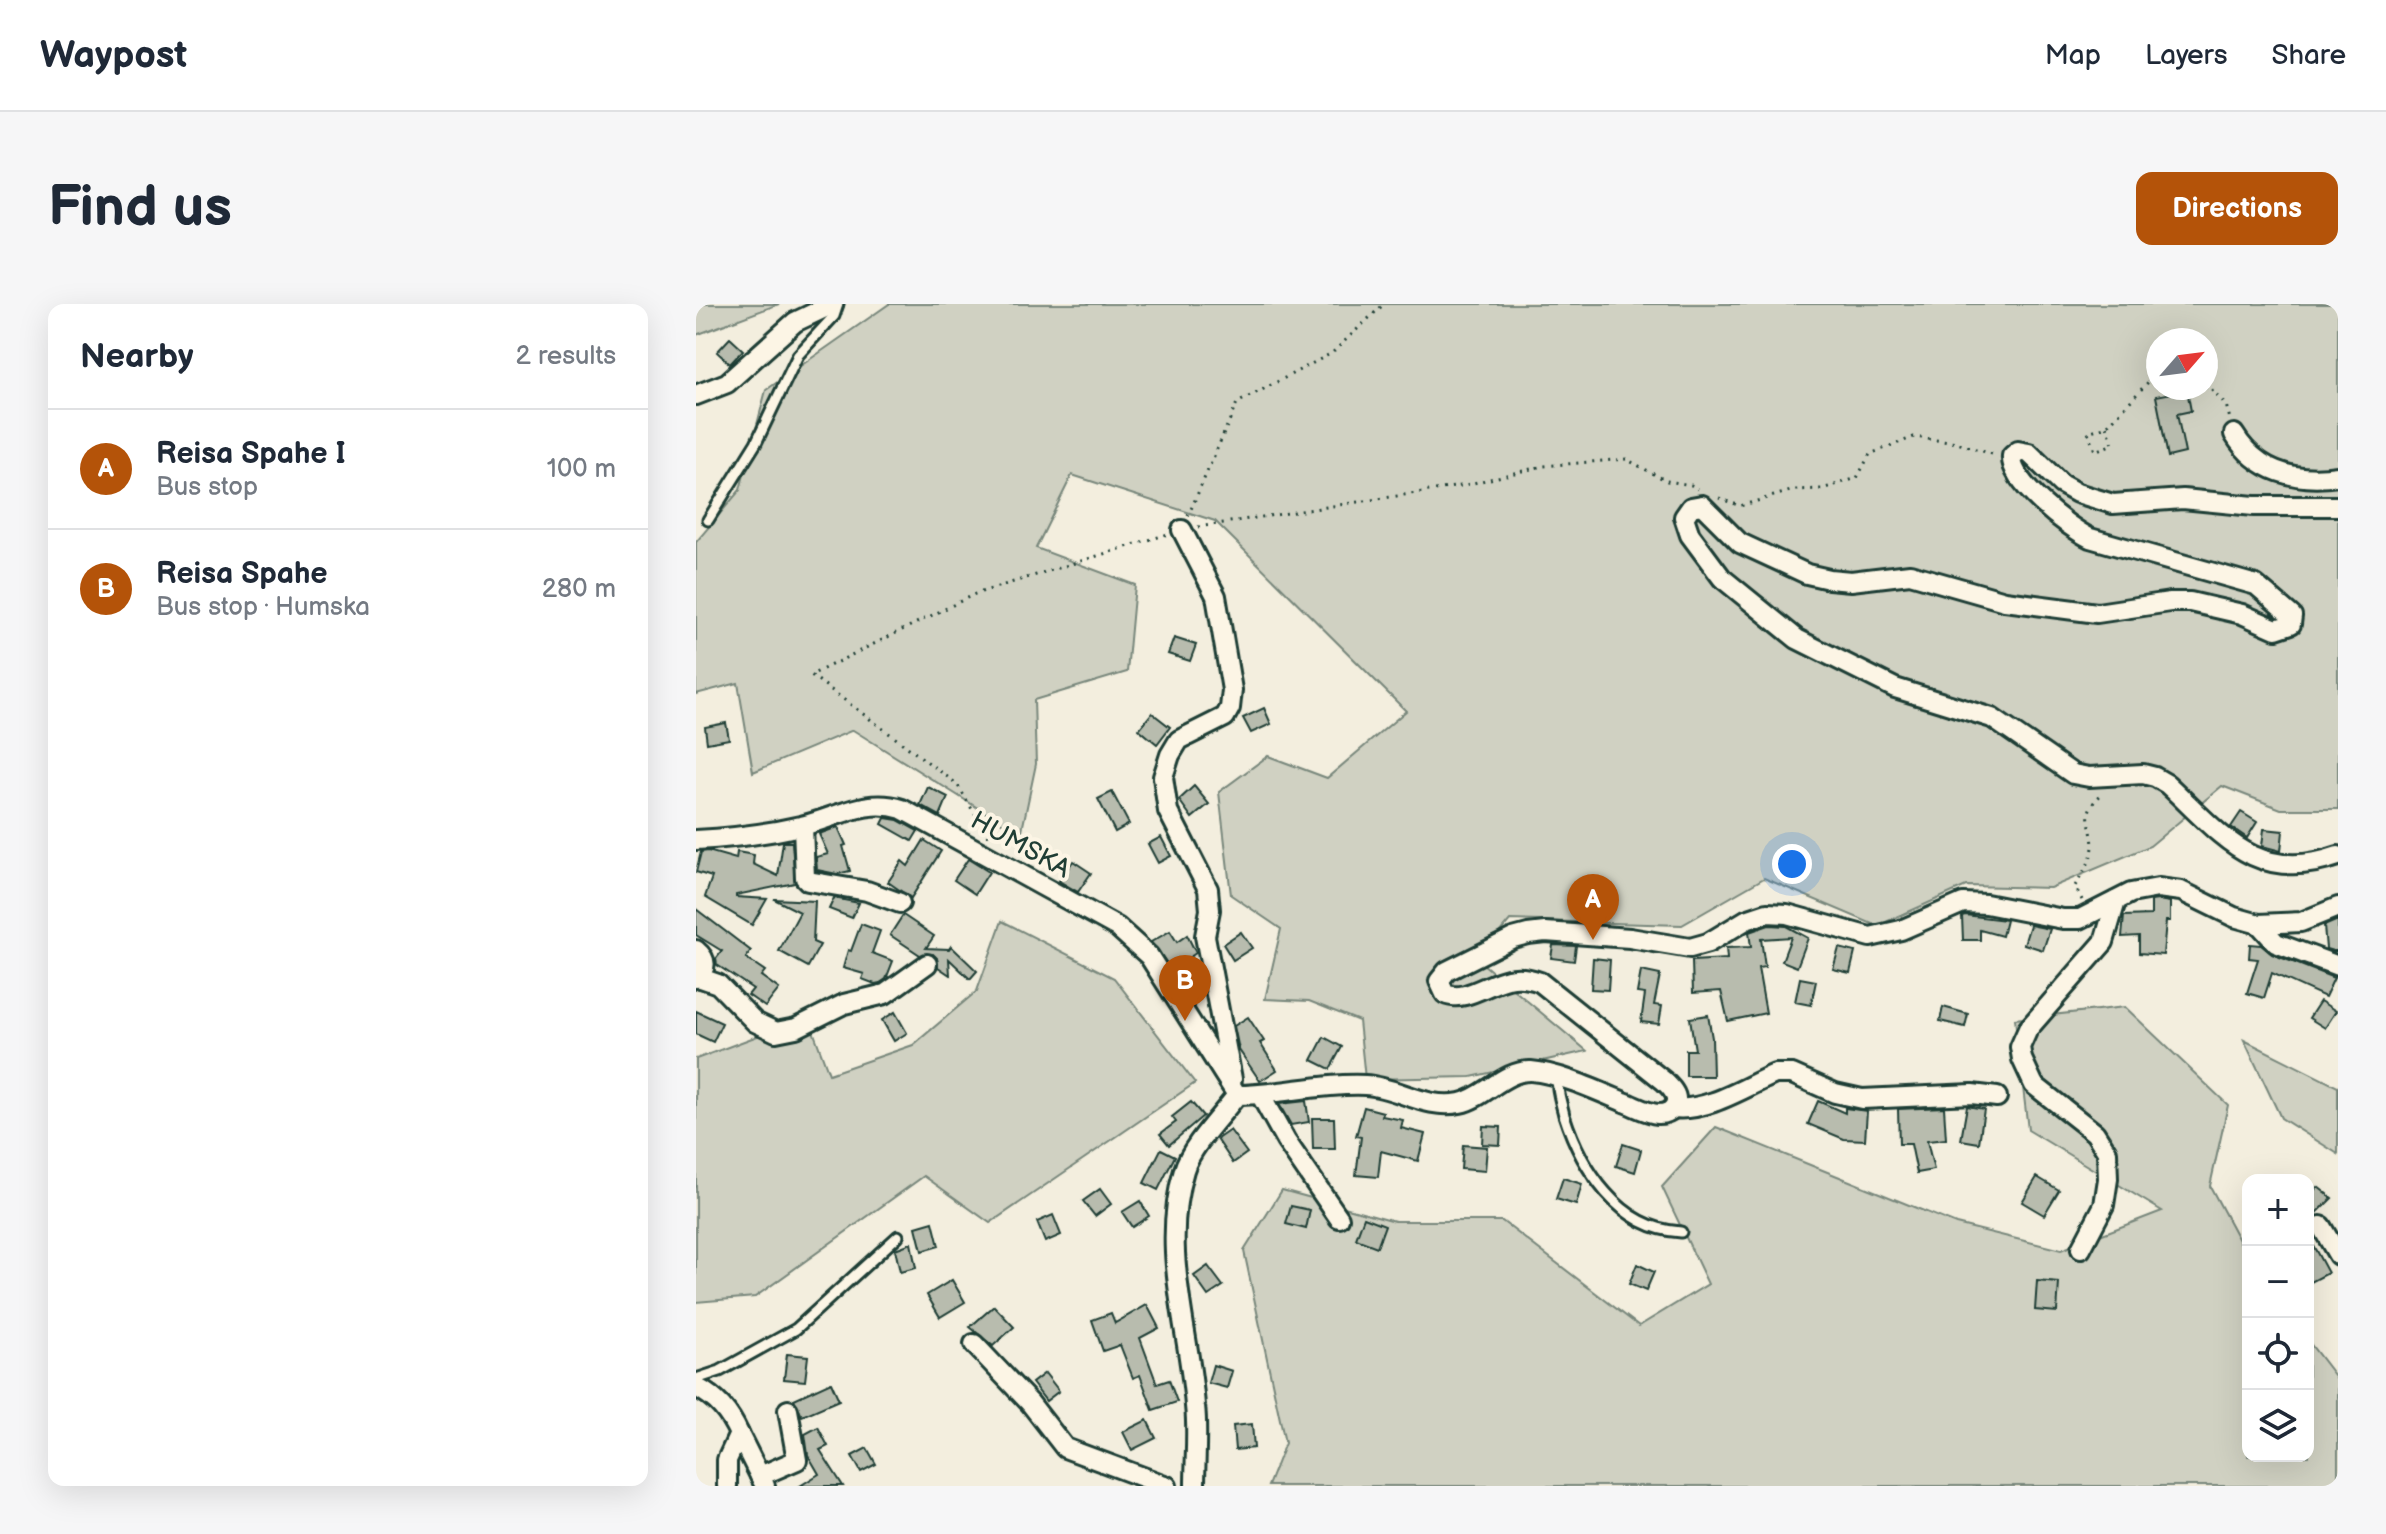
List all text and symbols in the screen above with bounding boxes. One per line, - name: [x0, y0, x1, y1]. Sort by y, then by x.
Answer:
- text: Waypost: [40, 33, 187, 78]
- text: Map: [2045, 39, 2101, 72]
- text: Layers: [2145, 39, 2228, 72]
- text: Share: [2272, 39, 2346, 72]
- button: Directions: [2136, 172, 2338, 245]
- text: Find us: [48, 175, 232, 242]
- north arrow: [2146, 328, 2218, 400]
- text: Nearby: [80, 336, 194, 377]
- text: 2 results: [516, 341, 616, 372]
- text: Reisa Spahe I: [156, 436, 346, 472]
- text: A: [98, 454, 114, 485]
- text: 100 m: [547, 454, 616, 485]
- text: Bus stop: [156, 472, 258, 503]
- text: Reisa Spahe: [156, 556, 328, 592]
- text: B: [97, 574, 115, 605]
- text: 280 m: [542, 574, 616, 605]
- text: Bus stop · Humska: [156, 592, 370, 623]
- street label: HUMSKA: [965, 805, 1075, 885]
- your location: [1772, 844, 1812, 884]
- pin: A: [1567, 874, 1619, 940]
- pin: B: [1159, 955, 1211, 1021]
- map controls: [2242, 1174, 2314, 1462]
- button: +: [2242, 1174, 2314, 1246]
- button: −: [2242, 1246, 2314, 1318]
- button: locate: [2242, 1318, 2314, 1390]
- button: layers: [2242, 1390, 2314, 1462]

